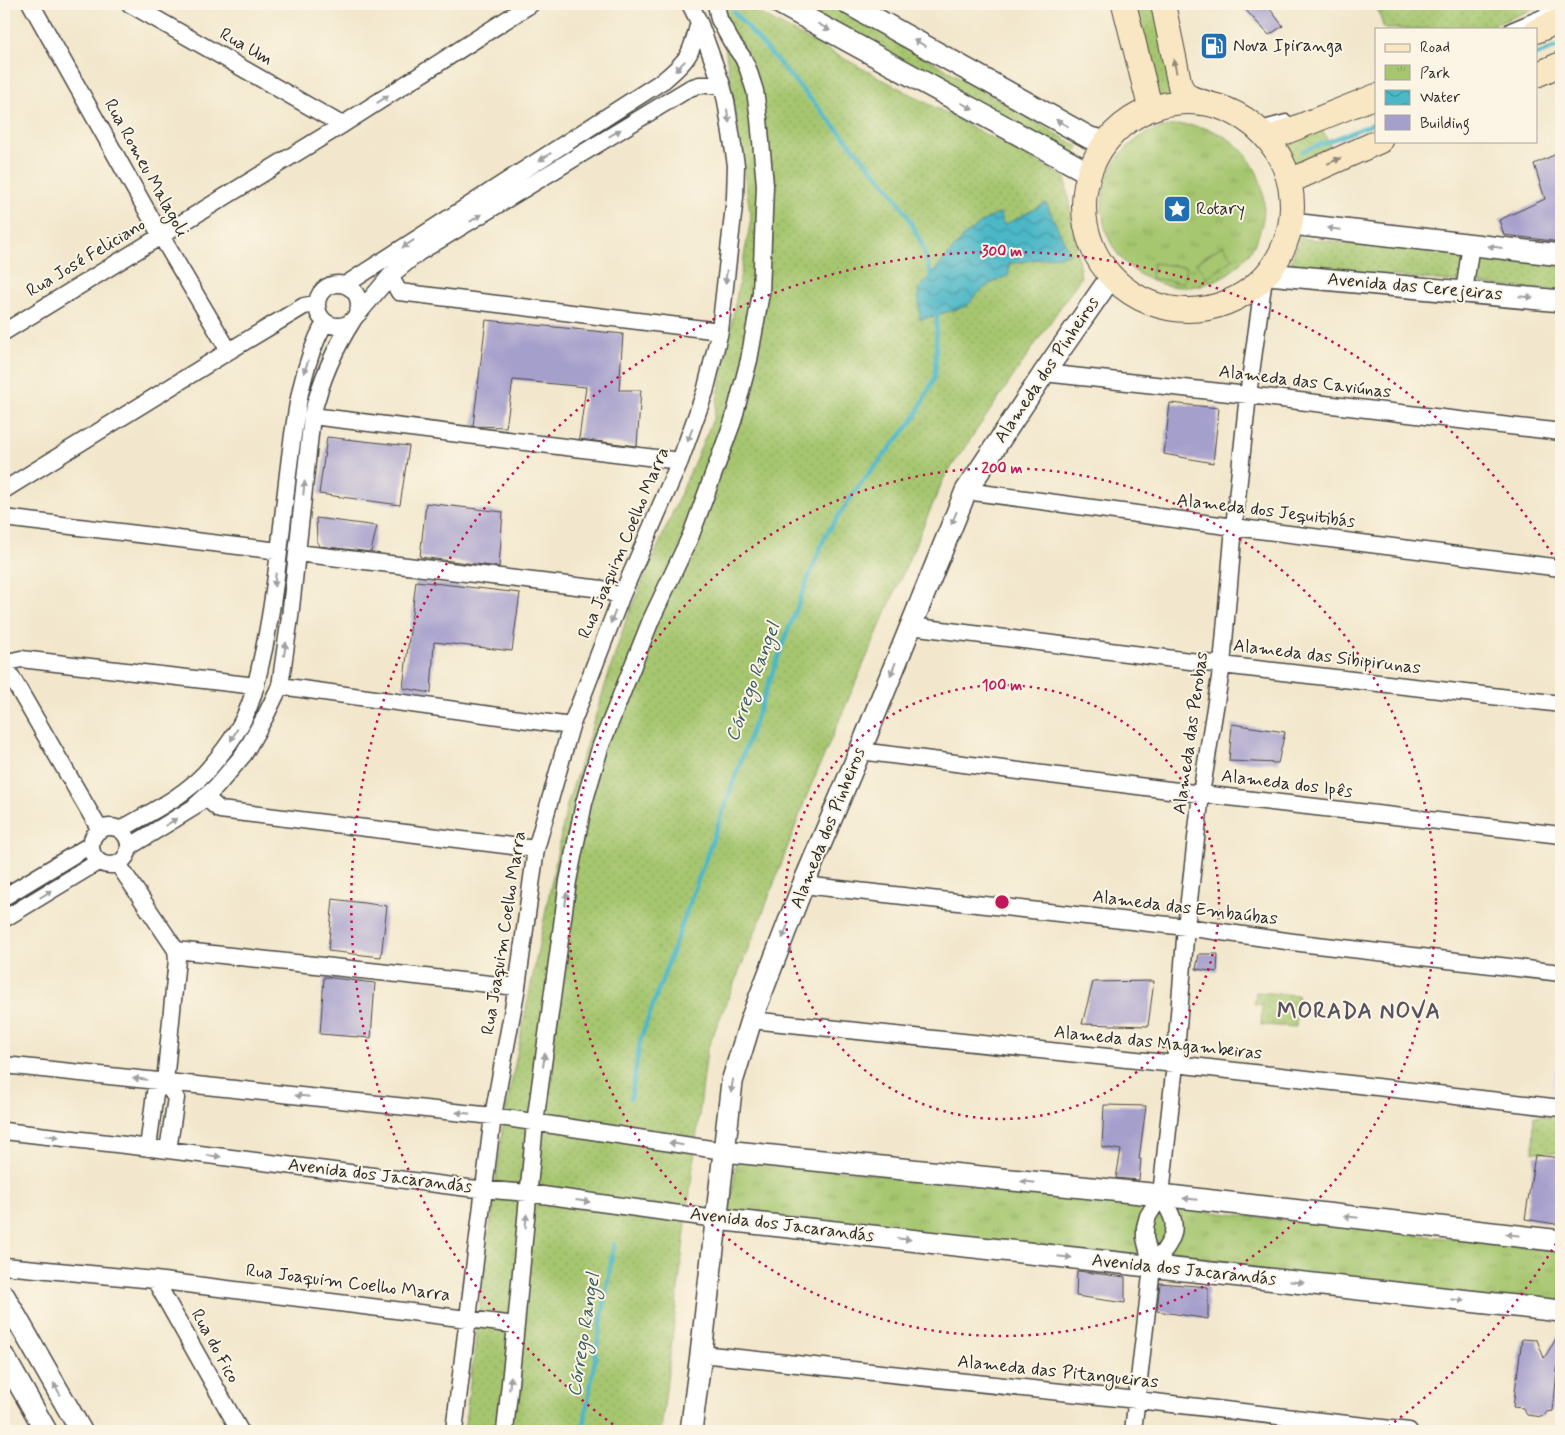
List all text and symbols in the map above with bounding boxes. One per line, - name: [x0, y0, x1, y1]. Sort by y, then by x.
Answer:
- street label: Rua Um: [215, 22, 277, 72]
- one-way arrow: [817, 23, 832, 31]
- legend: [1375, 28, 1538, 142]
- fuel station icon: Nova Ipiranga: [1199, 31, 1229, 61]
- place label: Nova Ipiranga: [1233, 34, 1343, 58]
- text: Road: [1420, 38, 1450, 58]
- one-way arrow: [914, 39, 927, 48]
- one-way arrow: [1171, 57, 1179, 73]
- one-way arrow: [674, 60, 686, 72]
- text: Park: [1420, 64, 1450, 84]
- text: Water: [1420, 88, 1460, 108]
- one-way arrow: [377, 94, 390, 103]
- street label: Rua Romeu Malagoli: [97, 95, 194, 242]
- one-way arrow: [960, 101, 973, 110]
- one-way arrow: [724, 108, 732, 124]
- text: Building: [1420, 114, 1470, 135]
- one-way arrow: [1056, 118, 1069, 127]
- one-way arrow: [608, 129, 621, 138]
- one-way arrow: [538, 152, 552, 161]
- one-way arrow: [1327, 156, 1341, 164]
- place icon: Rotary: [1162, 194, 1192, 224]
- place label: Rotary: [1196, 197, 1245, 221]
- street label: Rua José Feliciano: [22, 213, 150, 303]
- one-way arrow: [469, 213, 482, 222]
- one-way arrow: [1326, 225, 1342, 233]
- one-way arrow: [402, 240, 415, 249]
- text: 300 m: [982, 242, 1022, 262]
- one-way arrow: [1487, 243, 1503, 251]
- street label: Avenida das Cerejeiras: [1327, 267, 1503, 307]
- one-way arrow: [722, 269, 730, 285]
- street label: Alameda dos Pinheiros: [989, 292, 1105, 448]
- one-way arrow: [1518, 294, 1534, 302]
- one-way arrow: [302, 360, 310, 374]
- street label: Alameda das Caviúnas: [1217, 360, 1393, 404]
- one-way arrow: [686, 428, 694, 443]
- street label: Rua Joaquim Coelho Marra: [573, 444, 675, 642]
- text: 200 m: [982, 459, 1023, 479]
- one-way arrow: [300, 479, 308, 495]
- street label: Alameda dos Jequitibás: [1175, 488, 1357, 534]
- one-way arrow: [950, 511, 958, 525]
- one-way arrow: [271, 572, 279, 588]
- one-way arrow: [609, 610, 617, 624]
- water label: Córrego Rangel: [720, 618, 788, 746]
- street label: Alameda das Sibipirunas: [1232, 634, 1422, 680]
- one-way arrow: [282, 641, 290, 657]
- street label: Alameda das Perobas: [1168, 650, 1214, 816]
- one-way arrow: [889, 661, 896, 676]
- text: 100 m: [982, 676, 1022, 696]
- one-way arrow: [229, 729, 238, 742]
- street label: Alameda dos Pinheiros: [785, 744, 871, 912]
- street label: Alameda dos Ipês: [1220, 764, 1354, 804]
- one-way arrow: [164, 817, 177, 826]
- street label: Rua Joaquim Coelho Marra: [476, 829, 532, 1037]
- street label: Alameda das Embaúbas: [1091, 885, 1279, 931]
- one-way arrow: [39, 889, 52, 898]
- one-way arrow: [562, 890, 570, 906]
- centre of rings: [993, 893, 1011, 911]
- one-way arrow: [781, 925, 788, 940]
- district label: MORADA NOVA: [1277, 998, 1441, 1026]
- street label: Alameda das Magambeiras: [1053, 1020, 1263, 1066]
- one-way arrow: [540, 1051, 548, 1067]
- one-way arrow: [132, 1075, 148, 1083]
- one-way arrow: [728, 1078, 736, 1094]
- one-way arrow: [293, 1092, 309, 1100]
- one-way arrow: [455, 1109, 471, 1117]
- one-way arrow: [44, 1133, 60, 1141]
- one-way arrow: [668, 1139, 684, 1147]
- one-way arrow: [206, 1152, 222, 1160]
- street label: Avenida dos Jacarandás: [287, 1153, 474, 1199]
- one-way arrow: [1020, 1178, 1036, 1186]
- one-way arrow: [1182, 1195, 1198, 1203]
- one-way arrow: [576, 1197, 592, 1205]
- street label: Avenida dos Jacarandás: [689, 1202, 876, 1248]
- one-way arrow: [522, 1213, 530, 1229]
- one-way arrow: [1343, 1213, 1359, 1221]
- one-way arrow: [1505, 1231, 1521, 1239]
- one-way arrow: [896, 1235, 912, 1243]
- street label: Avenida dos Jacarandás: [1091, 1248, 1278, 1292]
- one-way arrow: [1058, 1253, 1074, 1261]
- street label: Rua Joaquim Coelho Marra: [244, 1259, 452, 1307]
- water label: Córrego Rangel: [562, 1270, 608, 1399]
- one-way arrow: [1289, 1278, 1305, 1286]
- one-way arrow: [1450, 1296, 1466, 1304]
- street label: Rua do Fico: [185, 1305, 245, 1387]
- street label: Alameda das Pitangueiras: [956, 1350, 1160, 1395]
- one-way arrow: [506, 1375, 514, 1391]
- one-way arrow: [52, 1382, 61, 1396]

